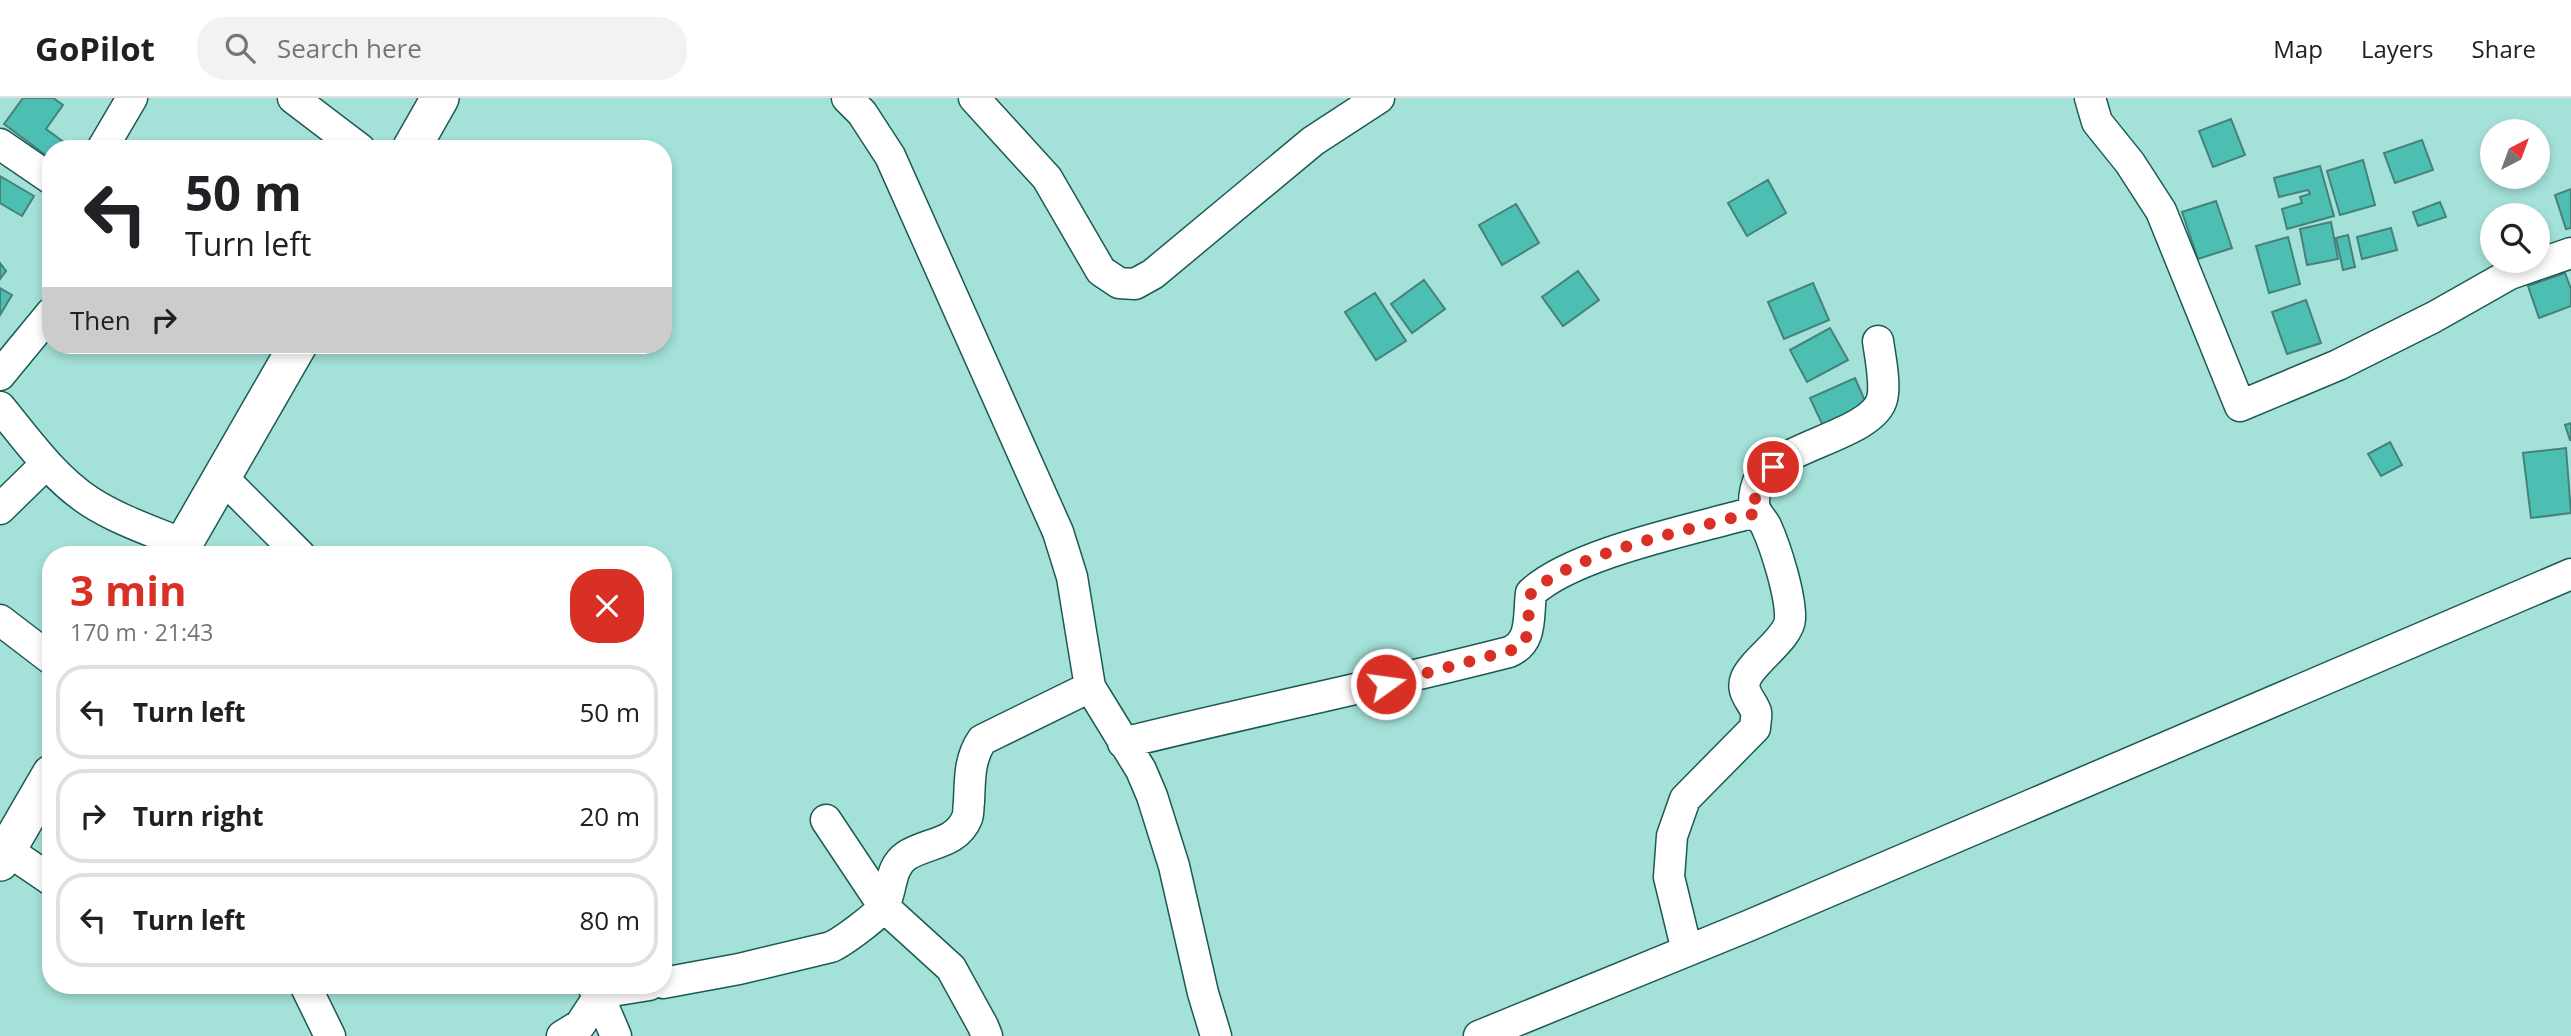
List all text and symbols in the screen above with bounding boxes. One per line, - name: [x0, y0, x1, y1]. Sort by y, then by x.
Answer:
- search box: [197, 17, 687, 80]
- text: GoPilot: [35, 26, 155, 71]
- icon: search: [221, 29, 259, 67]
- text: Search here: [277, 30, 422, 66]
- text: Map: [2273, 32, 2323, 65]
- text: Layers: [2361, 32, 2434, 65]
- text: Share: [2472, 32, 2536, 65]
- north arrow: [2480, 119, 2550, 189]
- map controls: [2480, 119, 2550, 273]
- text: 50 m: [185, 159, 302, 225]
- icon: left: [70, 168, 161, 259]
- button: search: [2480, 203, 2550, 273]
- text: Turn left: [185, 222, 311, 265]
- icon: right: [145, 301, 183, 339]
- text: Then: [70, 302, 131, 338]
- pin: [1743, 437, 1803, 497]
- icon: arrive: [1754, 448, 1792, 486]
- text: 3 min: [70, 561, 187, 618]
- button: close: [570, 569, 644, 643]
- text: 170 m · 21:43: [70, 616, 213, 648]
- position arrow: [1349, 647, 1423, 721]
- icon: left: [74, 693, 112, 731]
- text: Turn left: [133, 694, 245, 730]
- text: 50 m: [579, 694, 640, 730]
- icon: right: [74, 797, 112, 835]
- text: Turn right: [133, 798, 264, 834]
- text: 20 m: [579, 798, 640, 834]
- icon: left: [74, 901, 112, 939]
- text: Turn left: [133, 902, 245, 938]
- text: 80 m: [579, 902, 640, 938]

